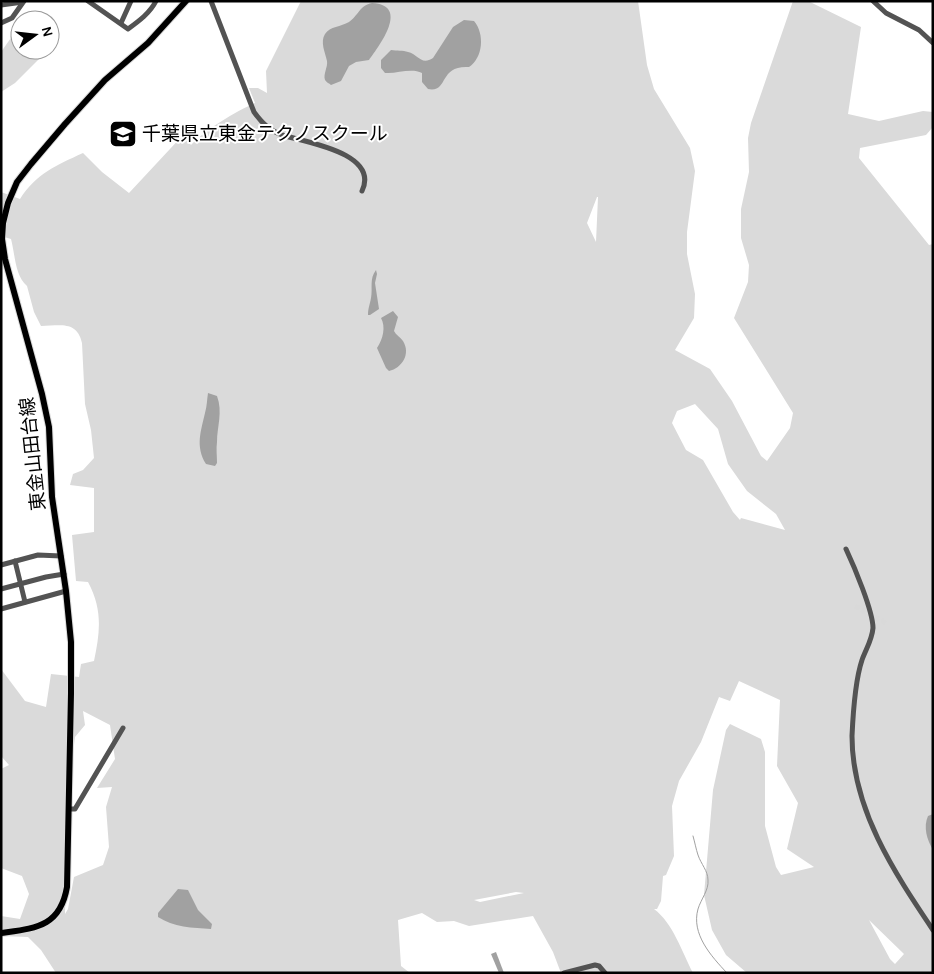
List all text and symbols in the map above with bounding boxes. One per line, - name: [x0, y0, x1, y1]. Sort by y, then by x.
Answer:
- north arrow: [10, 10, 60, 60]
- text: N: [38, 25, 57, 39]
- school or university icon: 千葉県立東金テクノスクール: [108, 119, 138, 149]
- place label: 千葉県立東金テクノスクール: [142, 123, 388, 145]
- street label: 東金山田台線: [16, 396, 50, 512]

